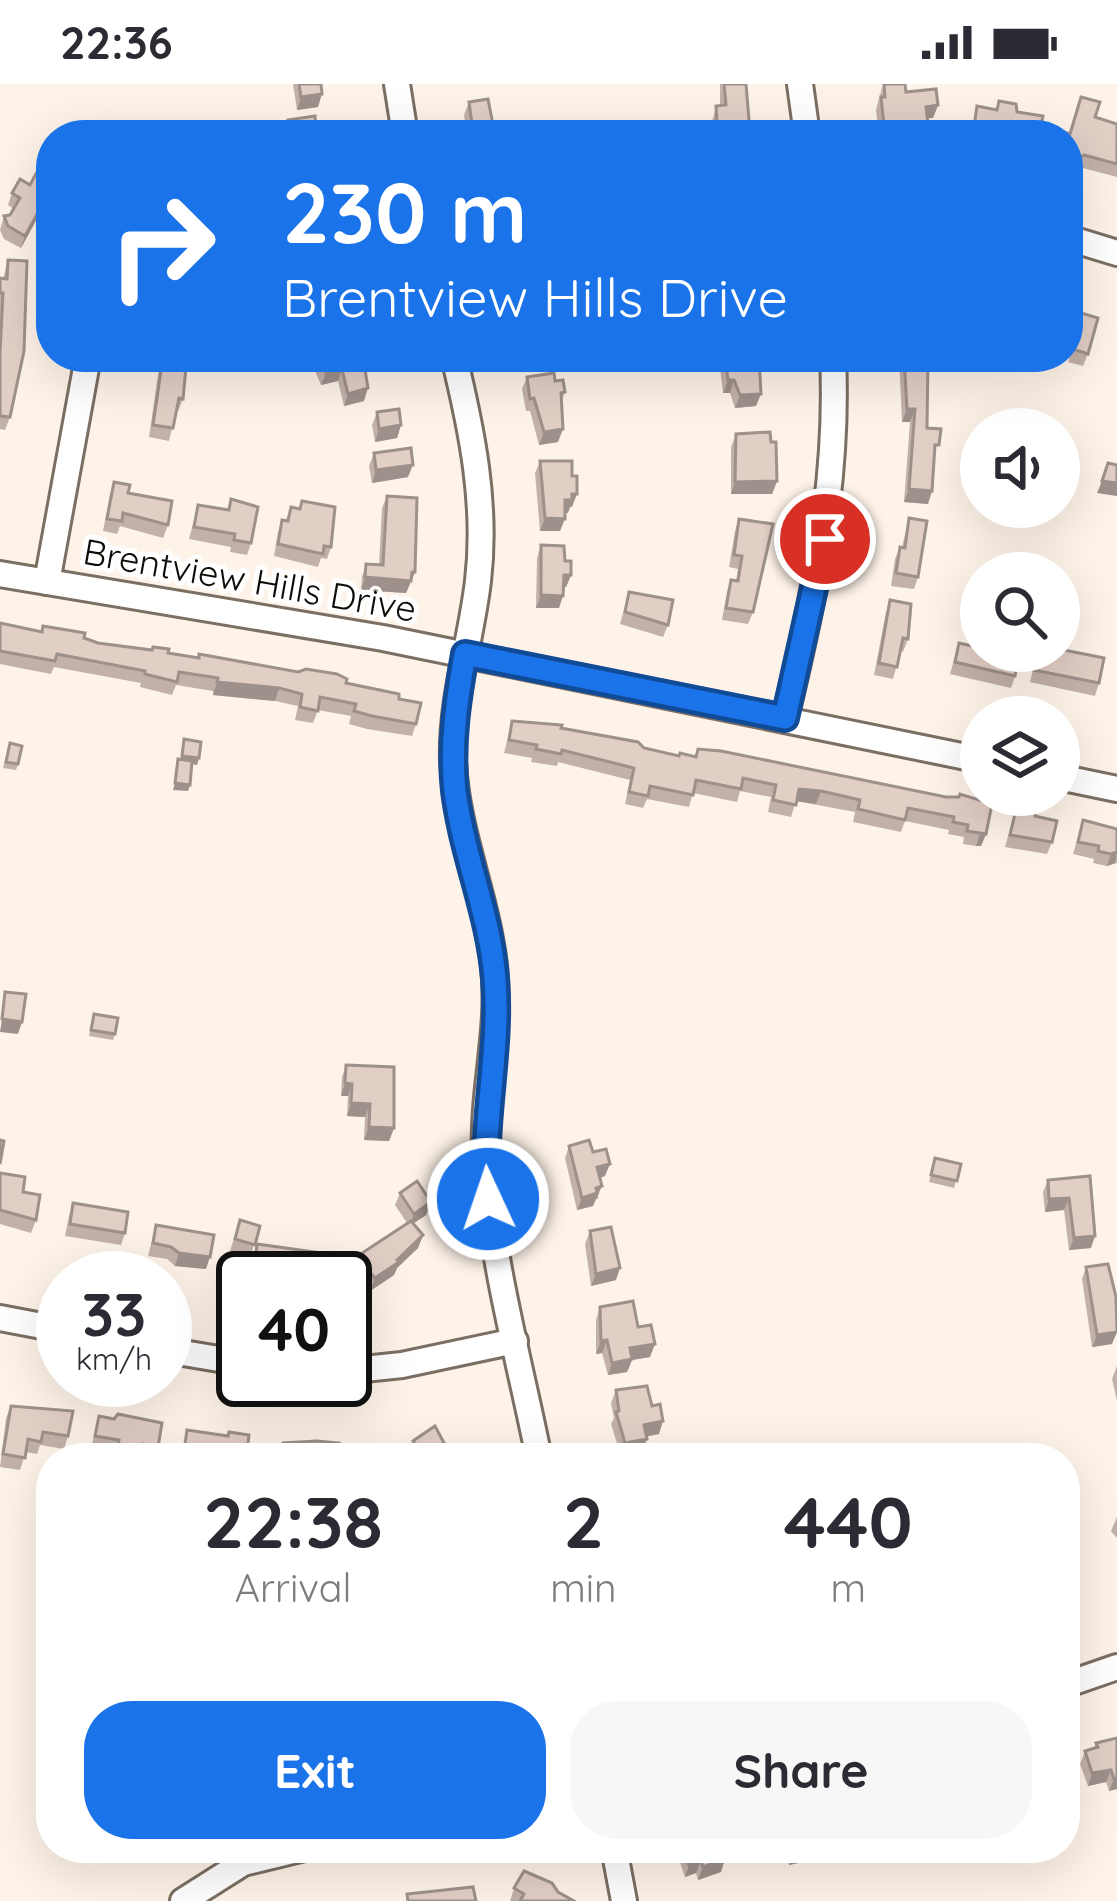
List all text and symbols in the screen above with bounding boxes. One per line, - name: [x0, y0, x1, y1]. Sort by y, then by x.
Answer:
- text: 22:36: [60, 14, 173, 70]
- text: 230 m: [282, 159, 527, 264]
- icon: right: [84, 168, 240, 324]
- text: Brentview Hills Drive: [282, 263, 788, 331]
- map controls: [960, 408, 1080, 816]
- button: sound: [960, 408, 1080, 528]
- pin: [774, 488, 876, 590]
- icon: arrive: [792, 506, 858, 572]
- street label: Brentview Hills Drive: [80, 528, 420, 631]
- button: search: [960, 552, 1080, 672]
- button: layers: [960, 696, 1080, 816]
- position arrow: [425, 1136, 551, 1262]
- speed limit sign: 40: [216, 1251, 372, 1407]
- text: 33: [82, 1276, 146, 1351]
- text: km/h: [76, 1340, 152, 1378]
- text: 22:38: [203, 1476, 383, 1566]
- text: 2: [563, 1476, 604, 1566]
- text: 440: [784, 1476, 913, 1566]
- text: Arrival: [235, 1563, 351, 1612]
- text: min: [550, 1563, 617, 1612]
- text: m: [831, 1563, 866, 1612]
- button: Exit: [84, 1701, 546, 1839]
- button: Share: [570, 1701, 1032, 1839]

